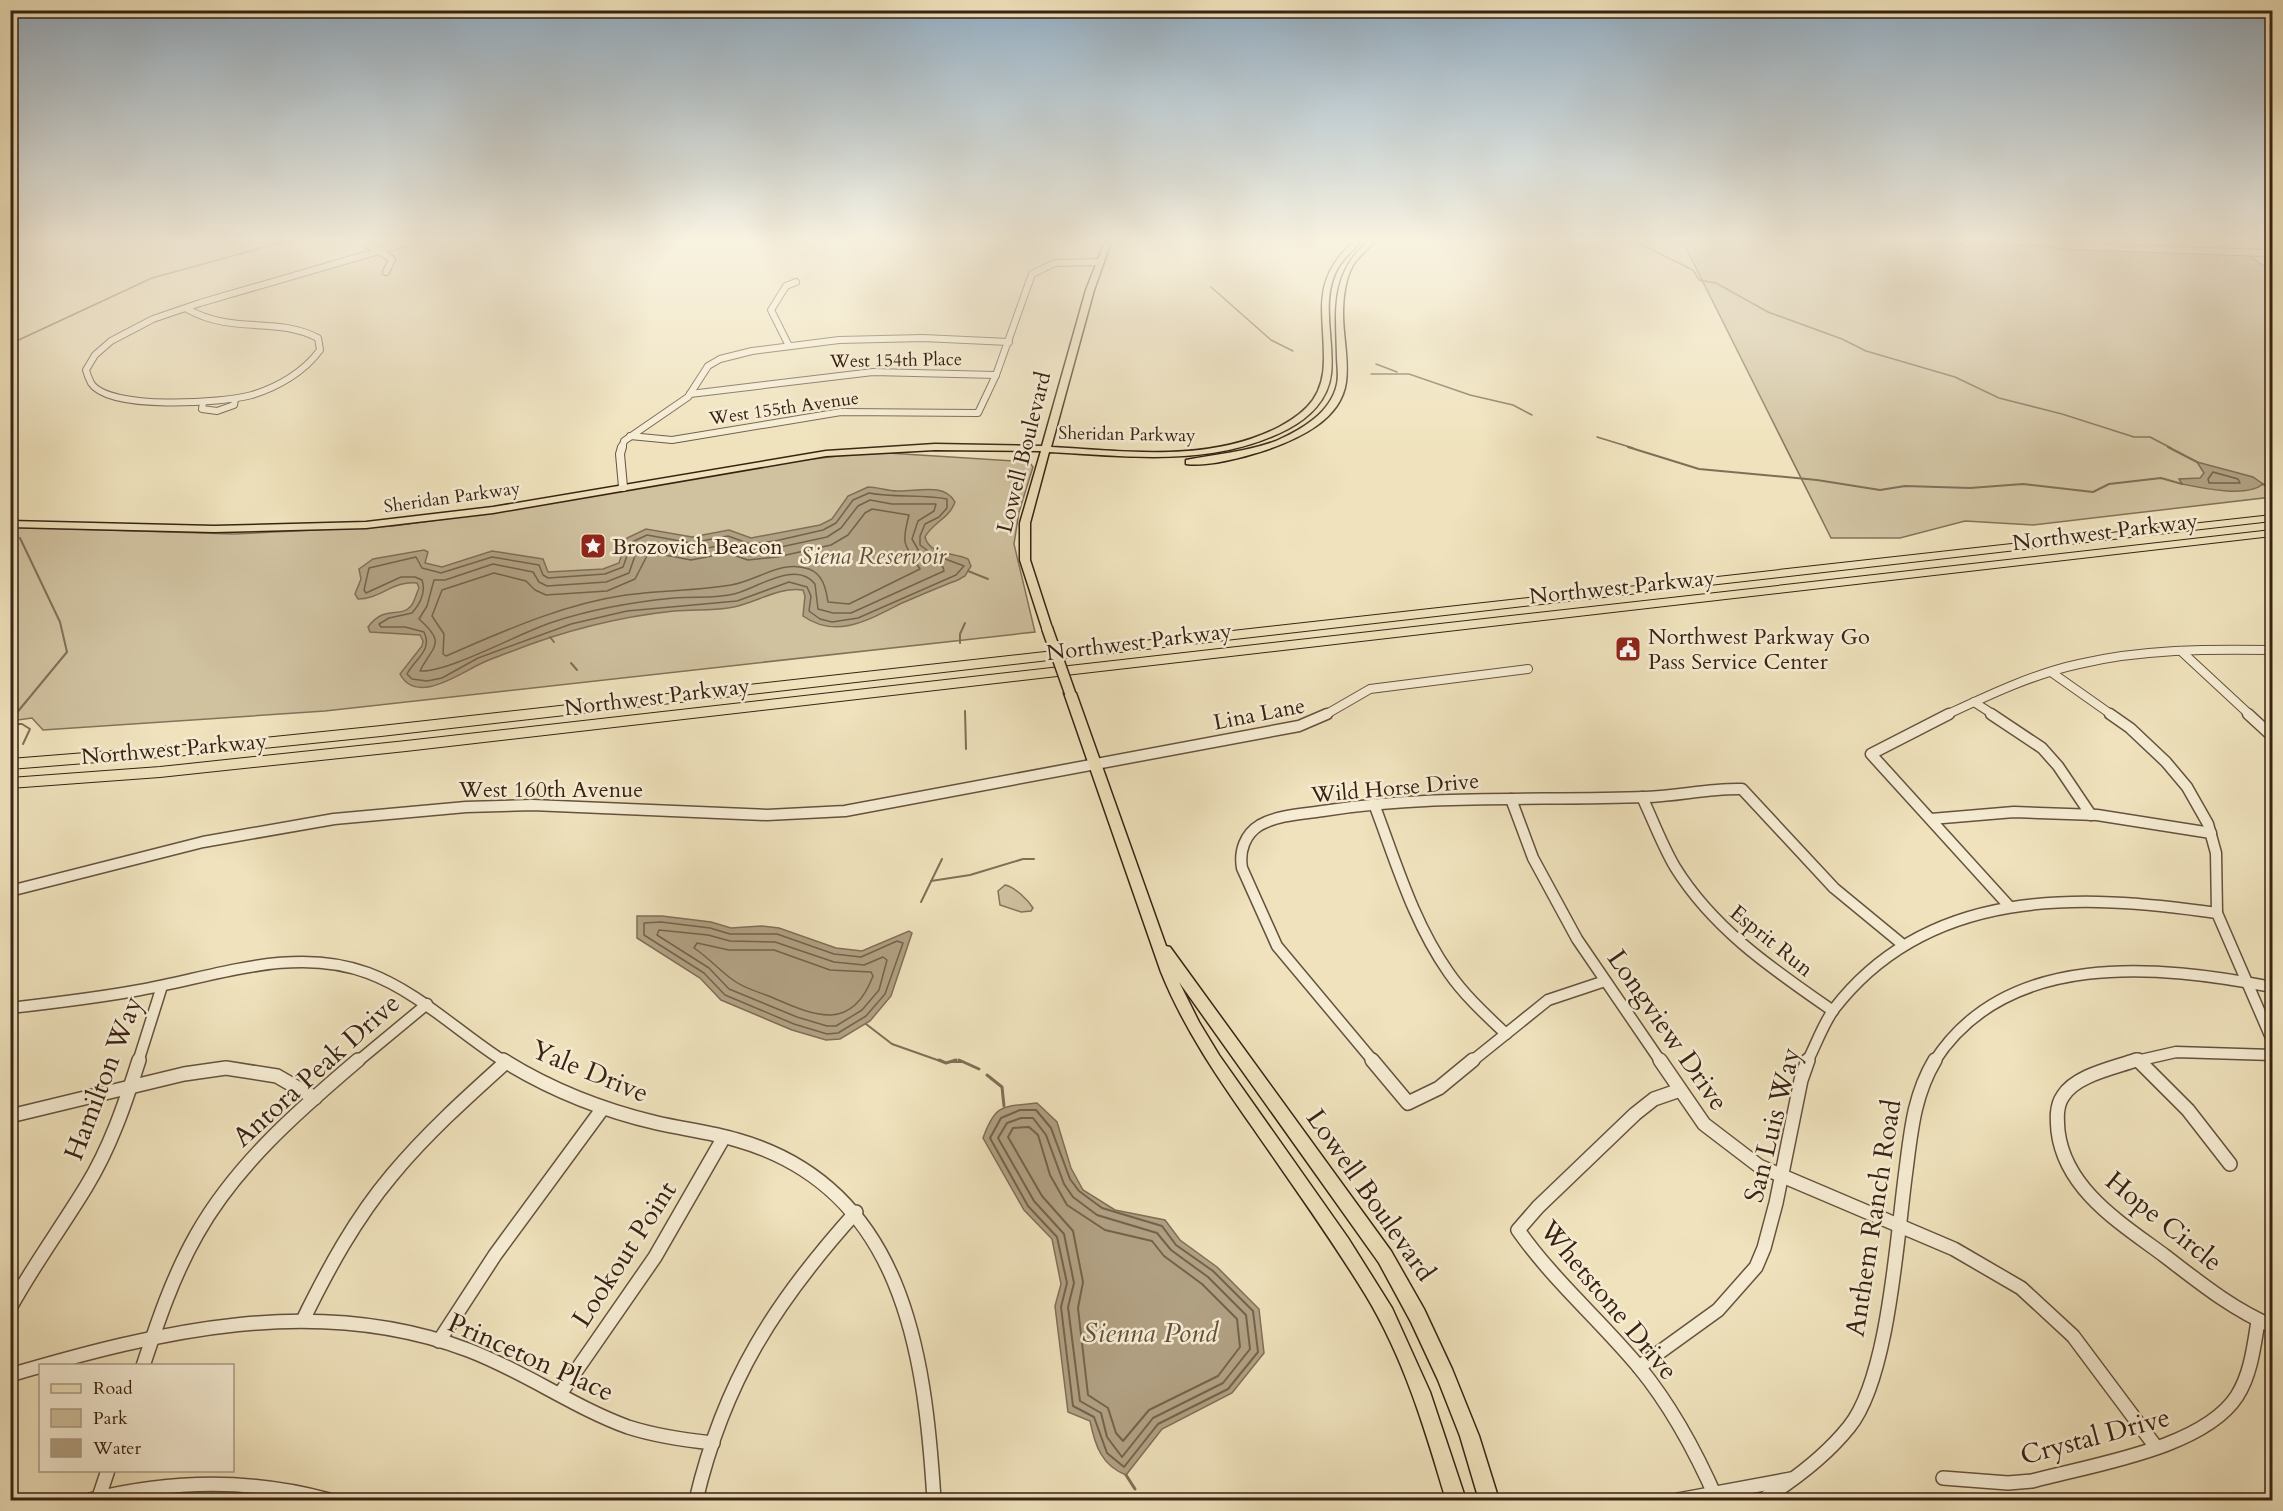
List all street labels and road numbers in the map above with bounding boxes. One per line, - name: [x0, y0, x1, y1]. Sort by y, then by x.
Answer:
- street label: West 154th Place: [829, 347, 962, 374]
- street label: Lowell Boulevard: [989, 368, 1059, 536]
- street label: West 155th Avenue: [707, 386, 861, 432]
- street label: Sheridan Parkway: [1058, 421, 1196, 448]
- street label: Sheridan Parkway: [382, 475, 522, 519]
- street label: Northwest Parkway: [2011, 506, 2200, 558]
- street label: Northwest Parkway: [1528, 562, 1717, 612]
- street label: Northwest Parkway: [1045, 616, 1234, 668]
- street label: Northwest Parkway: [563, 671, 752, 723]
- street label: Lina Lane: [1211, 690, 1308, 738]
- street label: Northwest Parkway: [80, 726, 269, 772]
- street label: Wild Horse Drive: [1309, 766, 1480, 810]
- street label: West 160th Avenue: [458, 775, 643, 805]
- street label: Esprit Run: [1723, 898, 1820, 984]
- street label: Longview Drive: [1598, 942, 1737, 1118]
- street label: Antora Peak Drive: [225, 985, 408, 1155]
- street label: Hamilton Way: [55, 991, 152, 1166]
- street label: Yale Drive: [526, 1031, 654, 1112]
- street label: San Luis Way: [1735, 1044, 1810, 1207]
- street label: Anthem Ranch Road: [1836, 1096, 1911, 1339]
- street label: Lowell Boulevard: [1297, 1102, 1444, 1289]
- street label: Hope Circle: [2097, 1163, 2230, 1280]
- street label: Lookout Point: [563, 1174, 686, 1334]
- street label: Whetstone Drive: [1530, 1212, 1686, 1388]
- street label: Princeton Place: [442, 1304, 620, 1411]
- street label: Crystal Drive: [2016, 1399, 2174, 1474]

